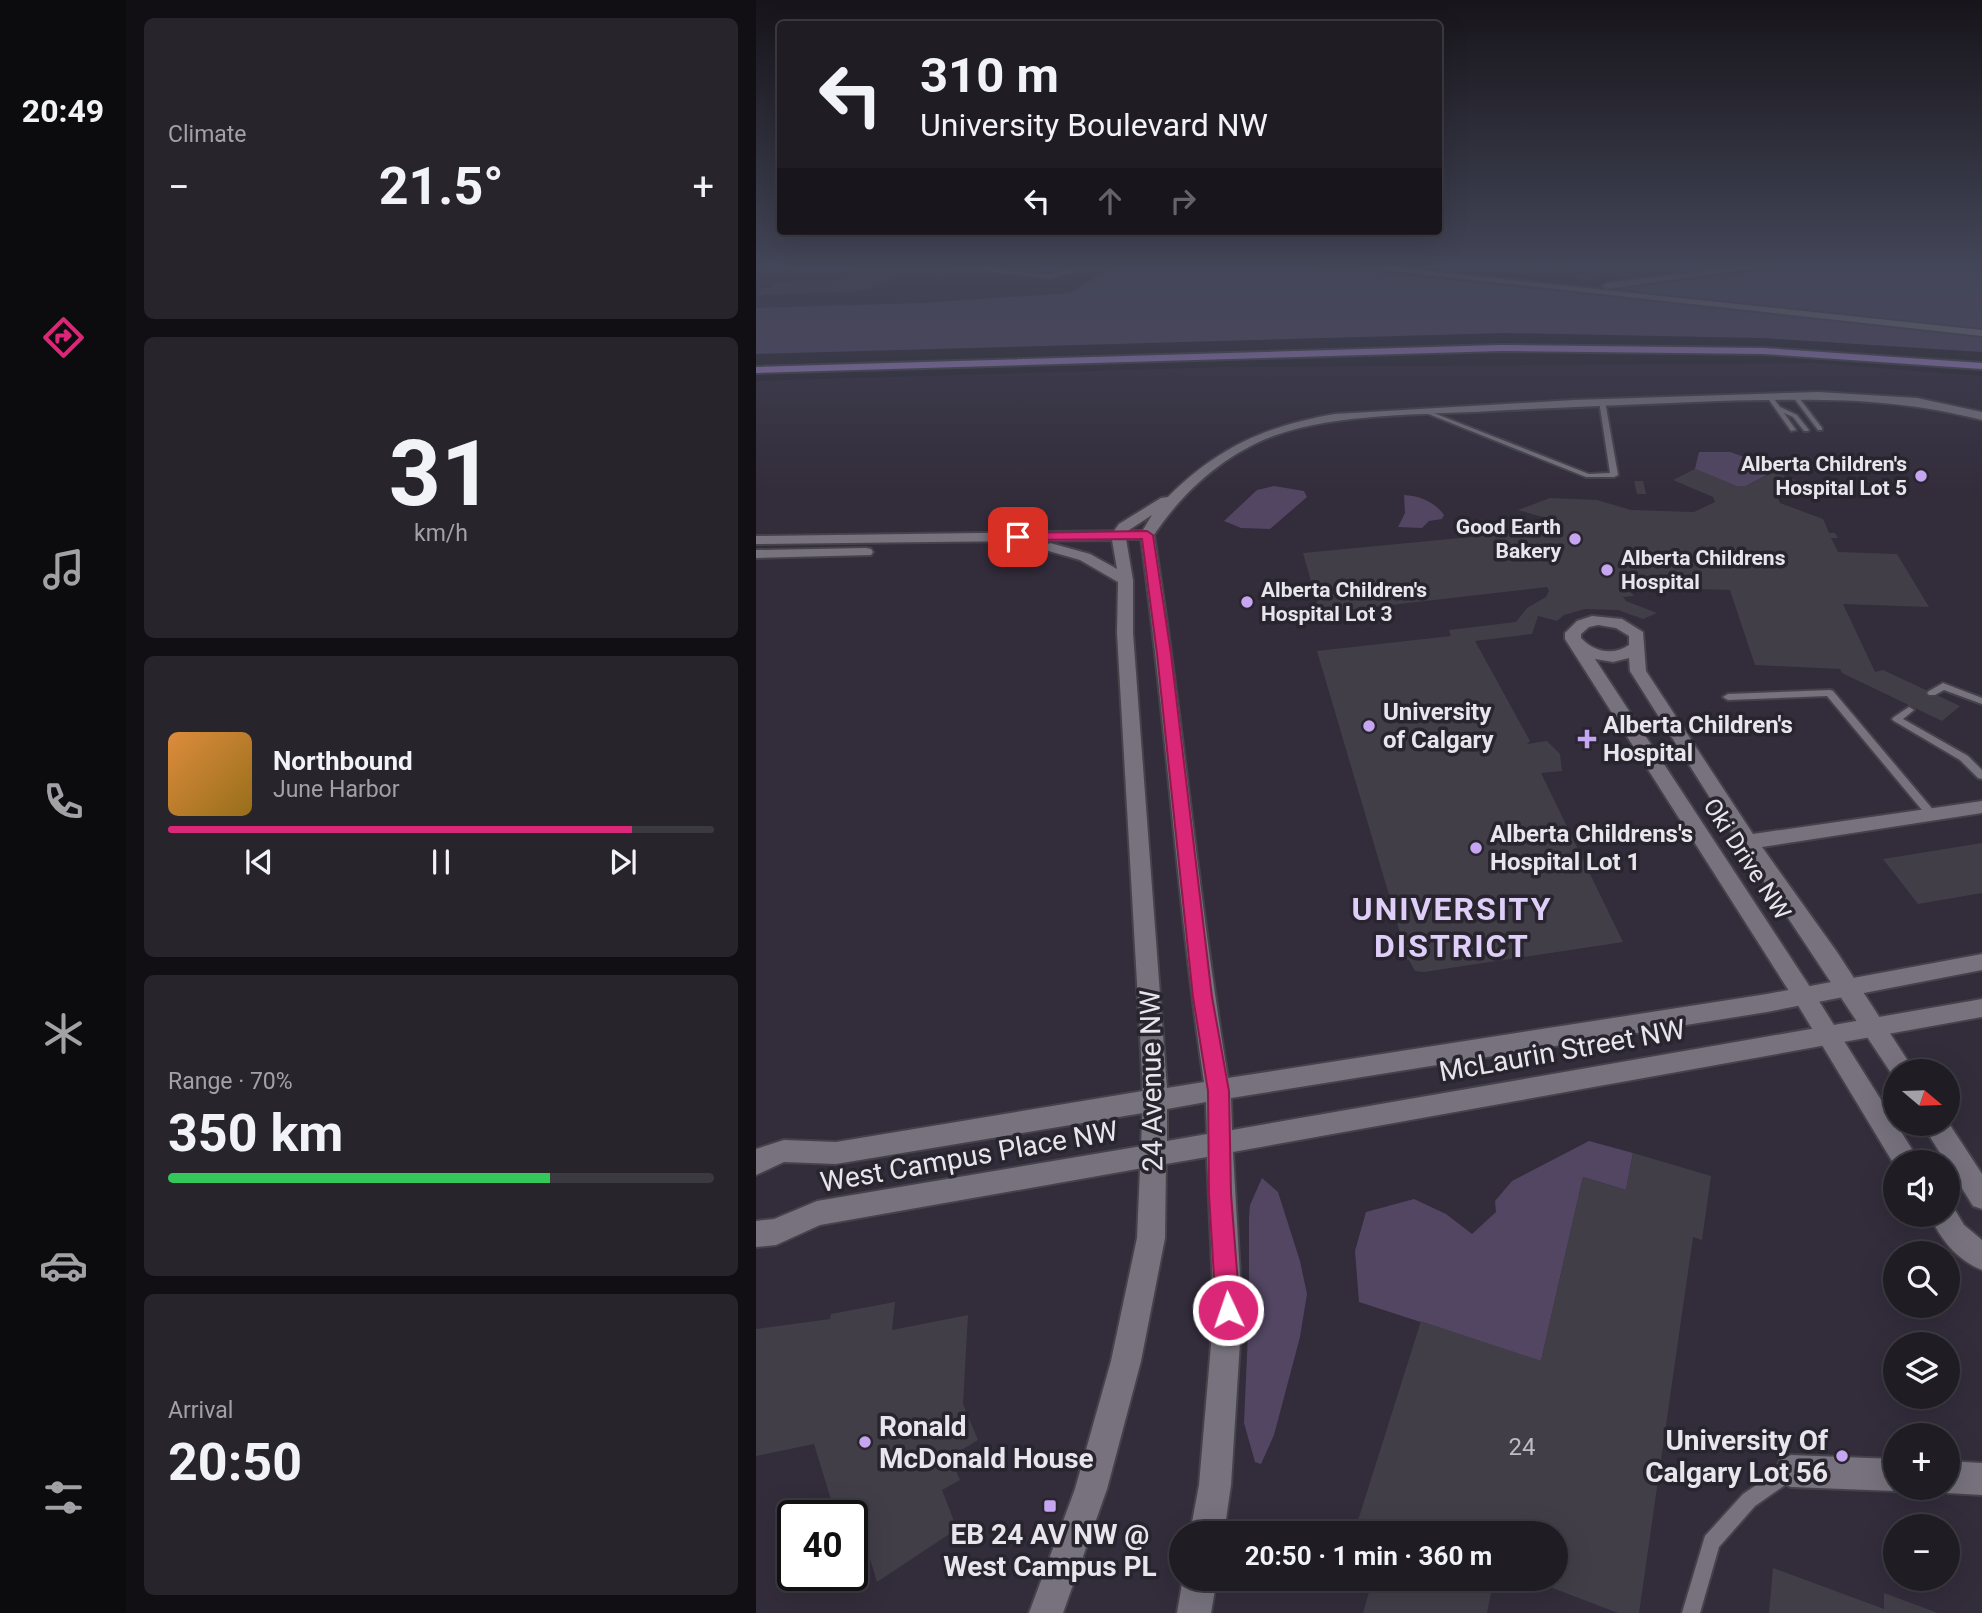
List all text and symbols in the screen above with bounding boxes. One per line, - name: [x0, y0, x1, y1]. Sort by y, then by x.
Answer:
- text: 310 m: [920, 47, 1059, 104]
- icon: left: [805, 49, 896, 140]
- text: 20:49: [22, 92, 104, 130]
- text: University Boulevard NW: [920, 106, 1268, 144]
- text: Climate: [168, 121, 247, 148]
- text: 21.5°: [379, 156, 504, 217]
- text: −: [168, 165, 190, 209]
- text: +: [692, 165, 714, 209]
- icon: left: [1018, 182, 1056, 220]
- icon: ahead: [1091, 182, 1129, 220]
- icon: right: [1164, 182, 1202, 220]
- icon: directions: [39, 313, 88, 362]
- text: 31: [389, 421, 493, 527]
- place label: Alberta Children's Hospital Lot 5: [1741, 452, 1907, 500]
- marker: Alberta Children's Hospital Lot 5: [1913, 468, 1929, 484]
- pin: [988, 507, 1048, 567]
- place label: Good Earth Bakery: [1456, 515, 1561, 563]
- icon: arrive: [999, 518, 1037, 556]
- text: km/h: [414, 520, 468, 547]
- marker: Good Earth Bakery: [1567, 531, 1583, 547]
- icon: music: [39, 545, 88, 594]
- place label: Alberta Childrens Hospital: [1621, 546, 1786, 594]
- marker: Alberta Childrens Hospital: [1599, 562, 1615, 578]
- place label: Alberta Children's Hospital Lot 3: [1261, 578, 1427, 626]
- marker: Alberta Children's Hospital Lot 3: [1239, 594, 1255, 610]
- place label: University of Calgary: [1383, 698, 1495, 754]
- place label: Alberta Children's Hospital: [1603, 711, 1793, 767]
- marker: University of Calgary: [1361, 718, 1377, 734]
- marker: Alberta Children's Hospital: [1577, 729, 1597, 749]
- text: Northbound: [273, 746, 413, 776]
- text: June Harbor: [273, 776, 400, 803]
- icon: phone: [39, 777, 88, 826]
- street label: Oki Drive NW: [1697, 793, 1797, 925]
- place label: Alberta Childrens's Hospital Lot 1: [1490, 820, 1693, 876]
- marker: Alberta Childrens's Hospital Lot 1: [1468, 840, 1484, 856]
- icon: previous: [240, 843, 278, 881]
- icon: pause: [422, 843, 460, 881]
- icon: next: [604, 843, 642, 881]
- district label: UNIVERSITY DISTRICT: [1352, 890, 1552, 965]
- street label: 24 Avenue NW: [1133, 990, 1170, 1172]
- icon: climate: [39, 1009, 88, 1058]
- street label: McLaurin Street NW: [1437, 1013, 1688, 1088]
- north arrow: [1883, 1059, 1960, 1136]
- map controls: [1883, 1059, 1960, 1591]
- text: Range · 70%: [168, 1068, 293, 1095]
- text: 350 km: [168, 1103, 343, 1164]
- street label: West Campus Place NW: [818, 1114, 1120, 1199]
- button: sound: [1883, 1150, 1960, 1227]
- icon: car: [39, 1241, 88, 1290]
- button: search: [1883, 1241, 1960, 1318]
- position arrow: [1191, 1273, 1265, 1347]
- button: layers: [1883, 1332, 1960, 1409]
- text: Arrival: [168, 1397, 233, 1424]
- place label: Ronald McDonald House: [879, 1410, 1094, 1475]
- button: +: [1883, 1423, 1960, 1500]
- place label: University Of Calgary Lot 56: [1645, 1424, 1829, 1489]
- text: 20:50: [168, 1432, 302, 1493]
- house number: 24: [1509, 1433, 1535, 1461]
- marker: Ronald McDonald House: [857, 1434, 873, 1450]
- marker: University Of Calgary Lot 56: [1834, 1448, 1850, 1464]
- icon: filters: [39, 1473, 88, 1522]
- marker: EB 24 AV NW @ West Campus PL: [1042, 1498, 1058, 1514]
- speed limit sign: 40: [777, 1500, 868, 1591]
- button: −: [1883, 1514, 1960, 1591]
- place label: EB 24 AV NW @ West Campus PL: [943, 1518, 1157, 1583]
- text: 20:50 · 1 min · 360 m: [1245, 1541, 1492, 1571]

